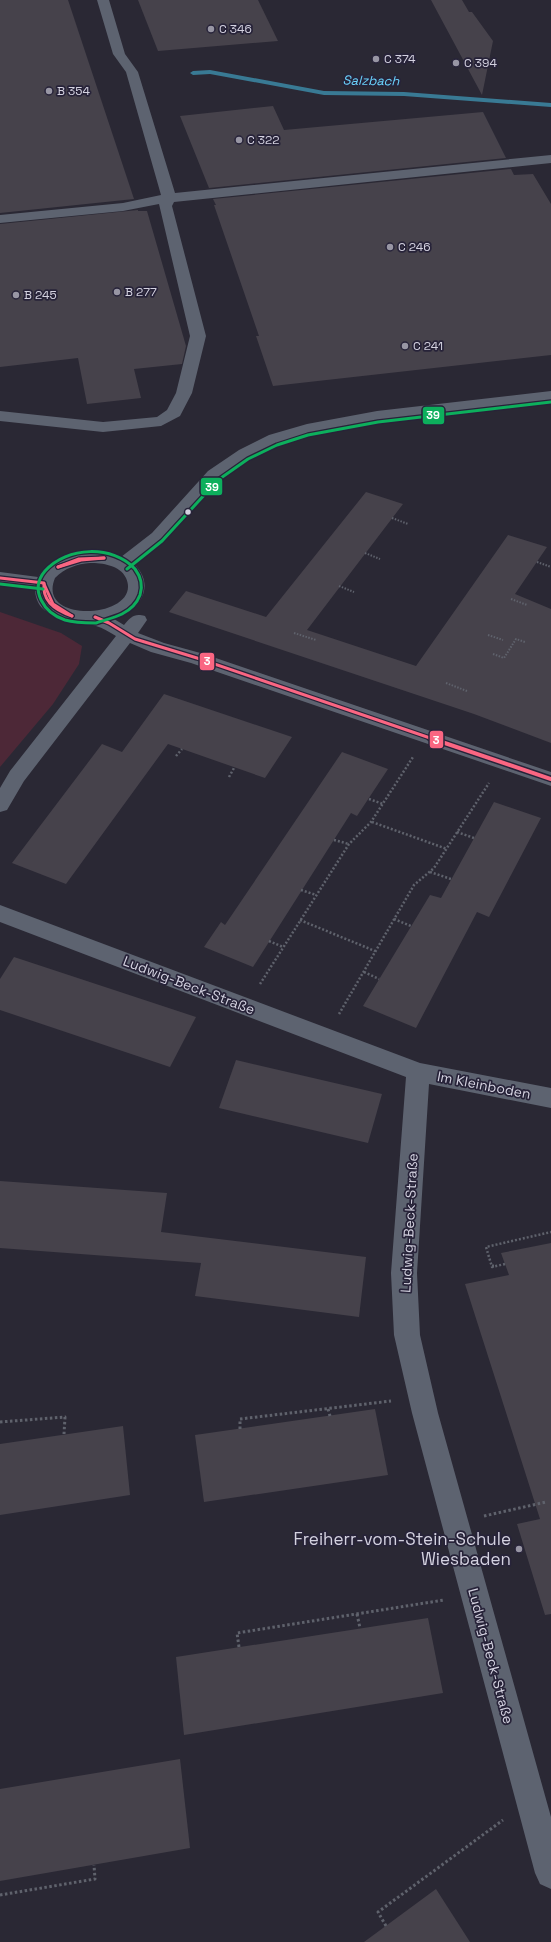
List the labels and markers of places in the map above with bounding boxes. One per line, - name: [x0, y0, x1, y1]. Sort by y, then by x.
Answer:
- place label: C 346: [219, 21, 252, 37]
- marker: C 346: [206, 24, 216, 34]
- place label: C 374: [384, 51, 416, 67]
- marker: C 374: [371, 54, 381, 64]
- place label: C 394: [464, 55, 497, 71]
- marker: C 394: [451, 58, 461, 68]
- place label: B 354: [57, 83, 90, 99]
- marker: B 354: [44, 86, 54, 96]
- place label: C 322: [247, 132, 280, 148]
- marker: C 322: [234, 135, 244, 145]
- place label: C 246: [398, 239, 431, 255]
- marker: C 246: [385, 242, 395, 252]
- place label: B 277: [125, 284, 157, 300]
- place label: B 245: [24, 287, 57, 303]
- marker: B 277: [112, 287, 122, 297]
- marker: B 245: [11, 290, 21, 300]
- place label: C 241: [413, 338, 443, 354]
- marker: C 241: [400, 341, 410, 351]
- unlabelled marker: [183, 507, 193, 517]
- place label: Freiherr-vom-Stein-Schule Wiesbaden: [294, 1528, 511, 1570]
- marker: Freiherr-vom-Stein-Schule Wiesbaden: [514, 1544, 524, 1554]

